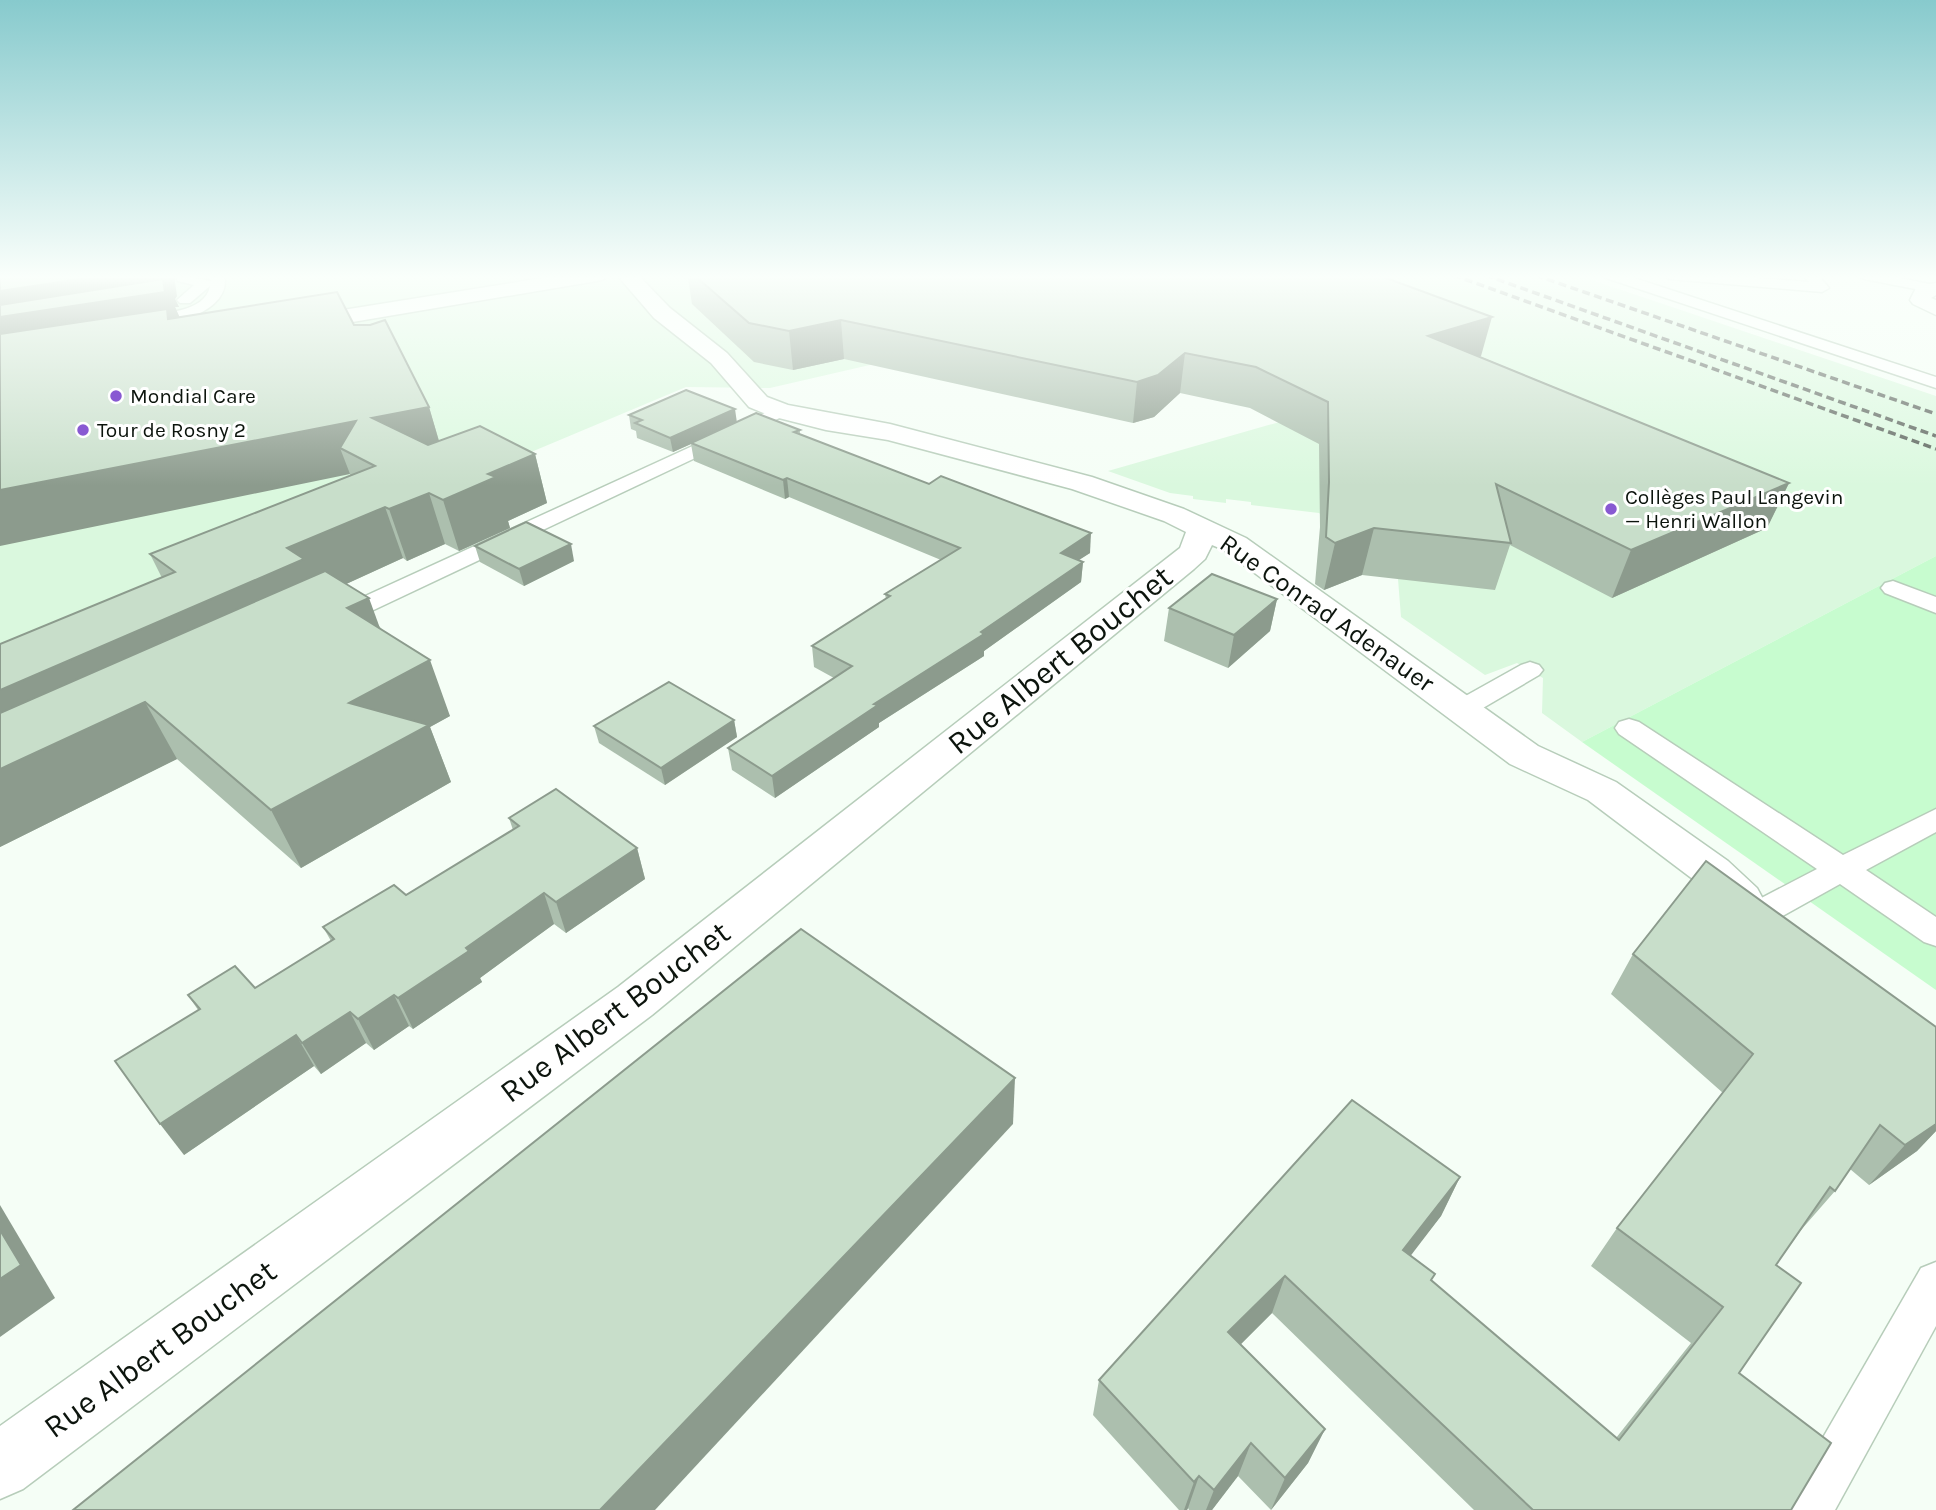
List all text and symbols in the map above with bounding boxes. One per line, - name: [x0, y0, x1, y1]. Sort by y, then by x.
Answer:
- place label: Mondial Care: [130, 384, 256, 408]
- marker: Mondial Care: [108, 388, 124, 404]
- place label: Tour de Rosny 2: [97, 418, 246, 442]
- marker: Tour de Rosny 2: [75, 422, 91, 438]
- place label: Collèges Paul Langevin — Henri Wallon: [1625, 485, 1844, 533]
- marker: Collèges Paul Langevin — Henri Wallon: [1603, 501, 1619, 517]
- street label: Rue Conrad Adenauer: [1214, 527, 1441, 699]
- street label: Rue Albert Bouchet: [940, 558, 1180, 762]
- street label: Rue Albert Bouchet: [493, 914, 737, 1110]
- street label: Rue Albert Bouchet: [37, 1252, 283, 1446]

